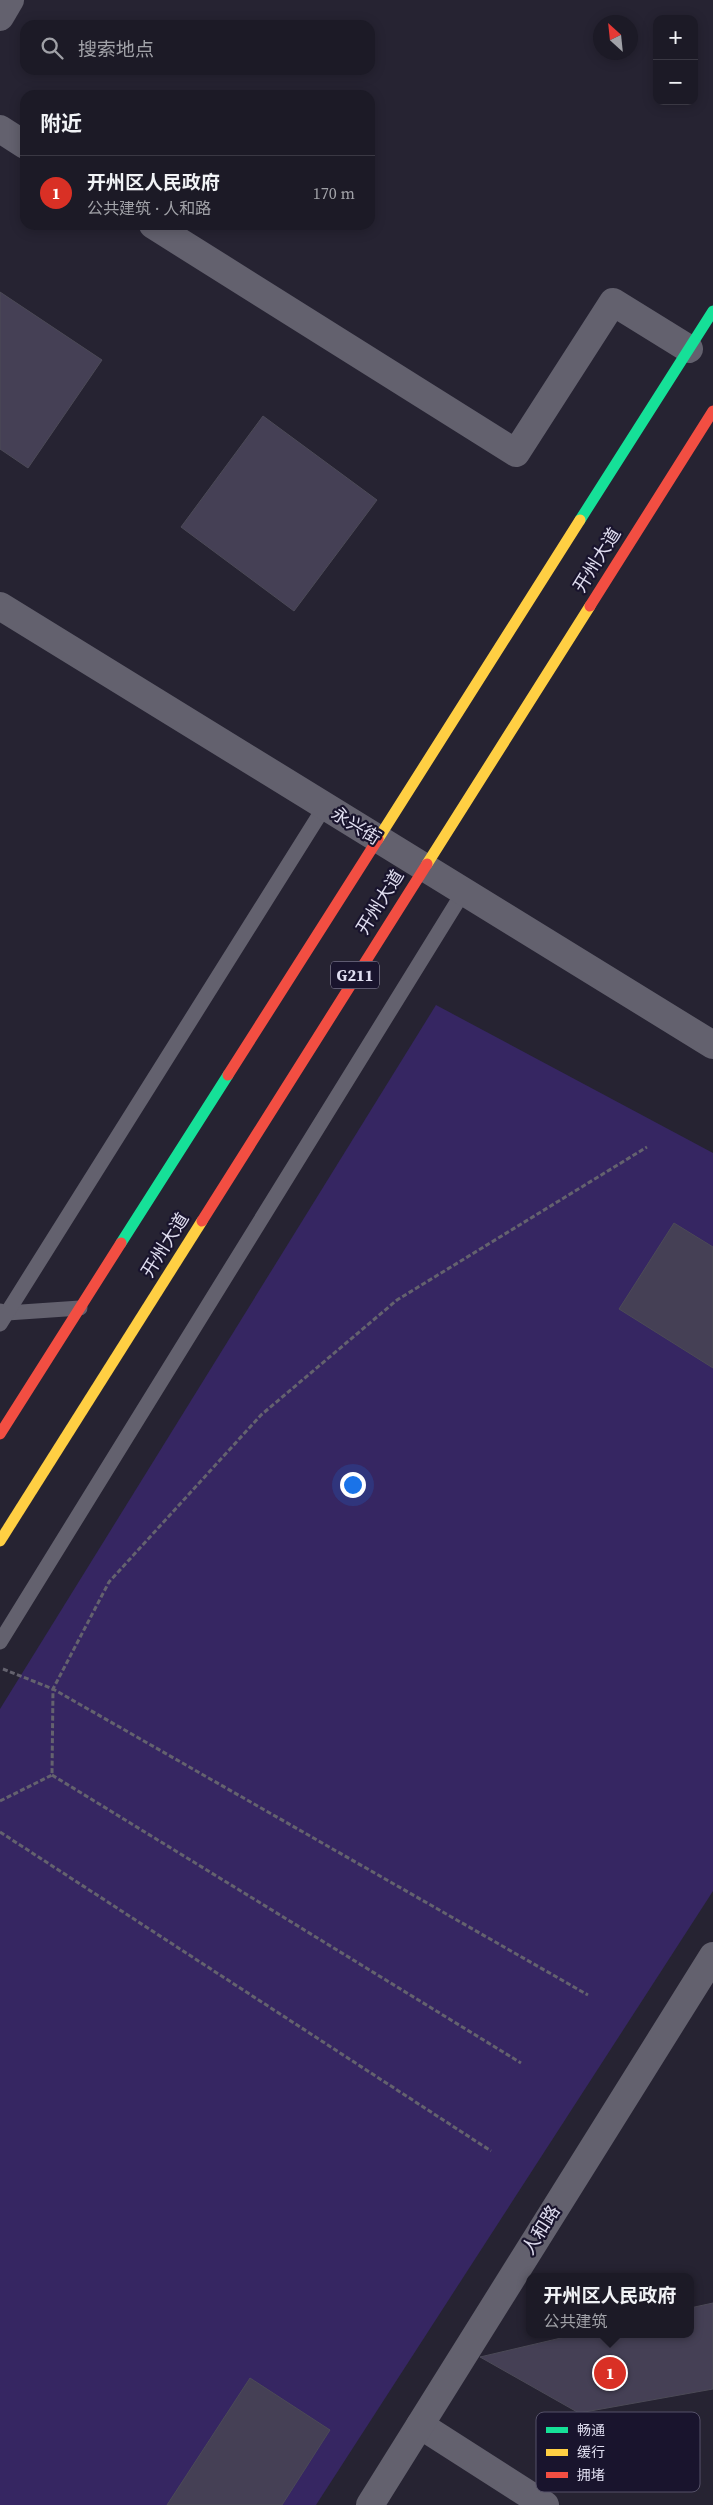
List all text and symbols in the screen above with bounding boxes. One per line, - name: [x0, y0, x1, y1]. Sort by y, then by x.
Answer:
- north arrow: [593, 15, 638, 60]
- map controls: [653, 15, 698, 105]
- button: +: [653, 15, 698, 60]
- search box: [20, 20, 375, 75]
- icon: search: [38, 34, 66, 62]
- text: 搜索地点: [78, 36, 154, 62]
- button: −: [653, 60, 698, 105]
- text: 附近: [40, 109, 82, 138]
- text: 开州区人民政府: [87, 169, 220, 195]
- text: 1: [52, 182, 60, 204]
- text: 170 m: [313, 182, 355, 204]
- text: 公共建筑 · 人和路: [87, 197, 211, 219]
- street label: 开州大道: [567, 523, 626, 597]
- street label: 永兴街: [327, 801, 386, 850]
- street label: 开州大道: [350, 865, 409, 939]
- road number: G211: [331, 962, 379, 988]
- street label: 开州大道: [135, 1208, 194, 1282]
- your location: [340, 1472, 366, 1498]
- street label: 人和路: [516, 2200, 565, 2259]
- popup: [526, 2273, 694, 2338]
- text: 开州区人民政府: [543, 2282, 677, 2308]
- text: 公共建筑: [543, 2310, 608, 2332]
- pin: 1: [594, 2354, 626, 2392]
- legend: [536, 2412, 700, 2492]
- text: 畅通: [577, 2420, 605, 2440]
- text: 缓行: [577, 2442, 605, 2462]
- text: 拥堵: [577, 2465, 605, 2485]

